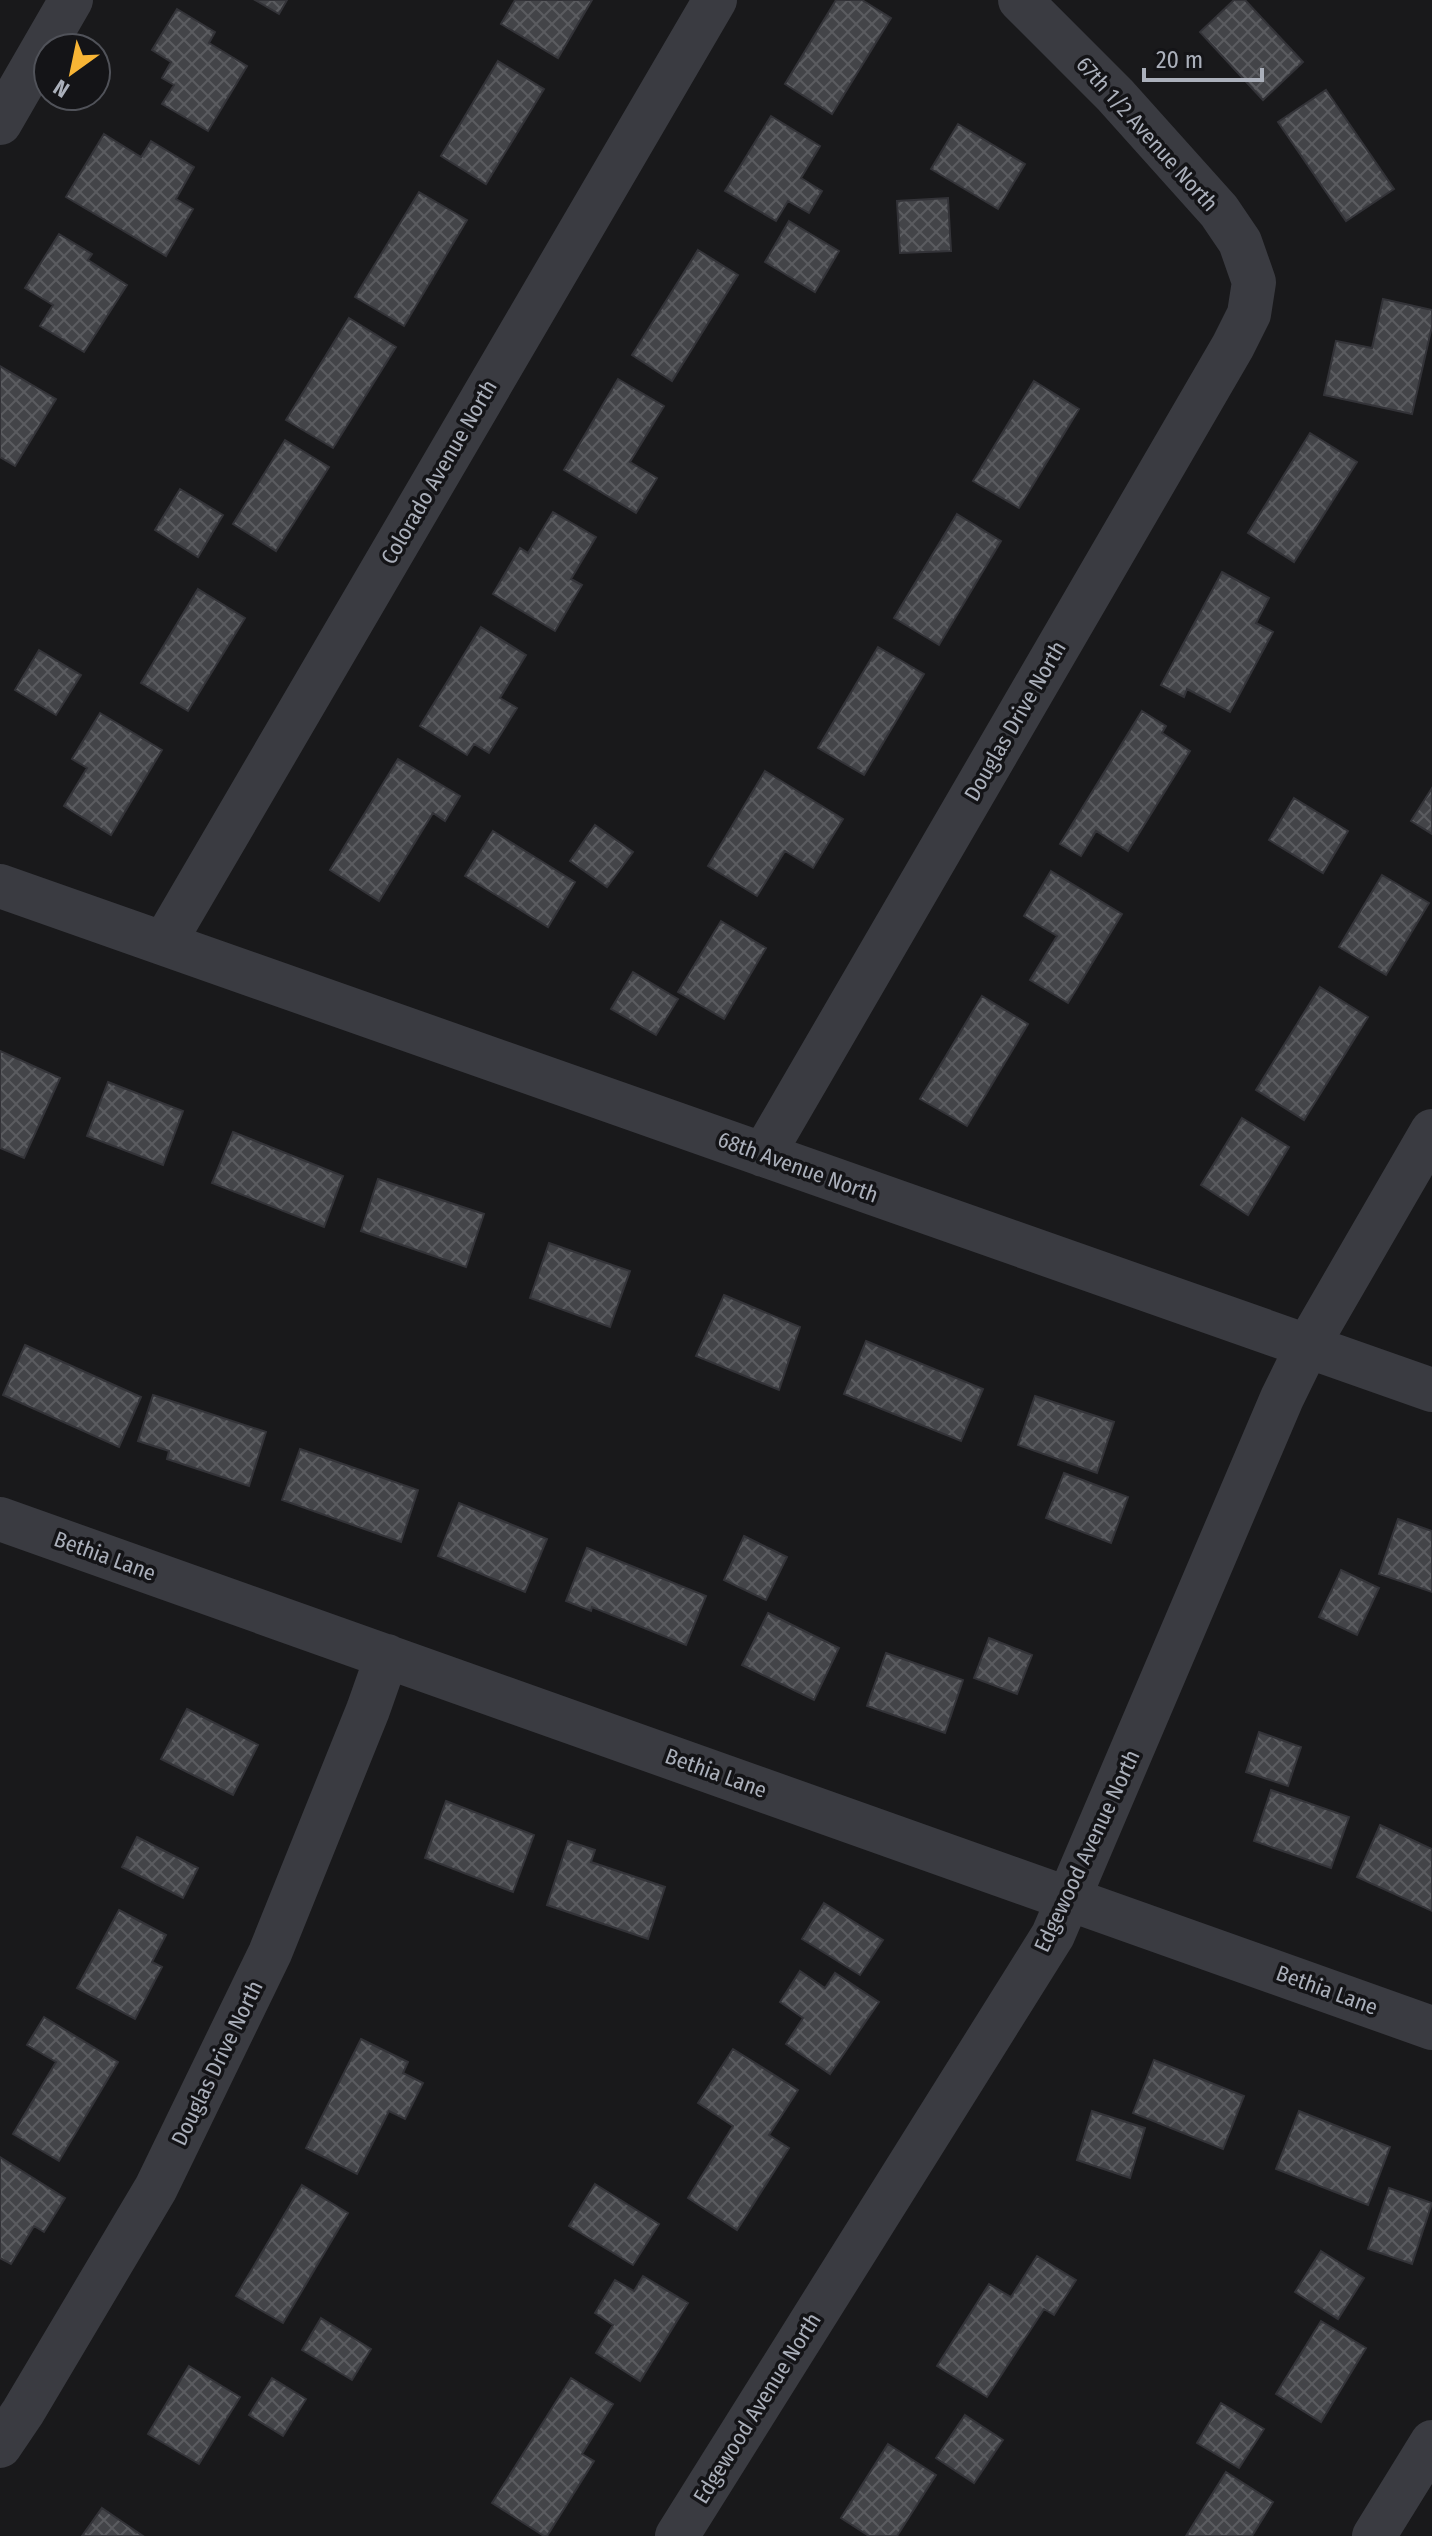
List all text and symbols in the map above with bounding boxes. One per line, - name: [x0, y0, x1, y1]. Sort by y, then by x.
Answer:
- north arrow: [32, 32, 112, 112]
- scale bar: [1144, 32, 1262, 82]
- text: 20 m: [1156, 46, 1203, 74]
- street label: 67th 1/2 Avenue North: [1070, 51, 1224, 217]
- text: N: [48, 73, 74, 103]
- street label: Colorado Avenue North: [375, 375, 503, 569]
- street label: Douglas Drive North: [958, 636, 1072, 806]
- street label: 68th Avenue North: [714, 1125, 882, 1209]
- street label: Bethia Lane: [51, 1525, 159, 1587]
- street label: Bethia Lane: [662, 1742, 770, 1804]
- street label: Edgewood Avenue North: [1028, 1746, 1146, 1956]
- street label: Bethia Lane: [1273, 1959, 1381, 2021]
- street label: Douglas Drive North: [165, 1976, 269, 2150]
- street label: Edgewood Avenue North: [687, 2308, 827, 2508]

